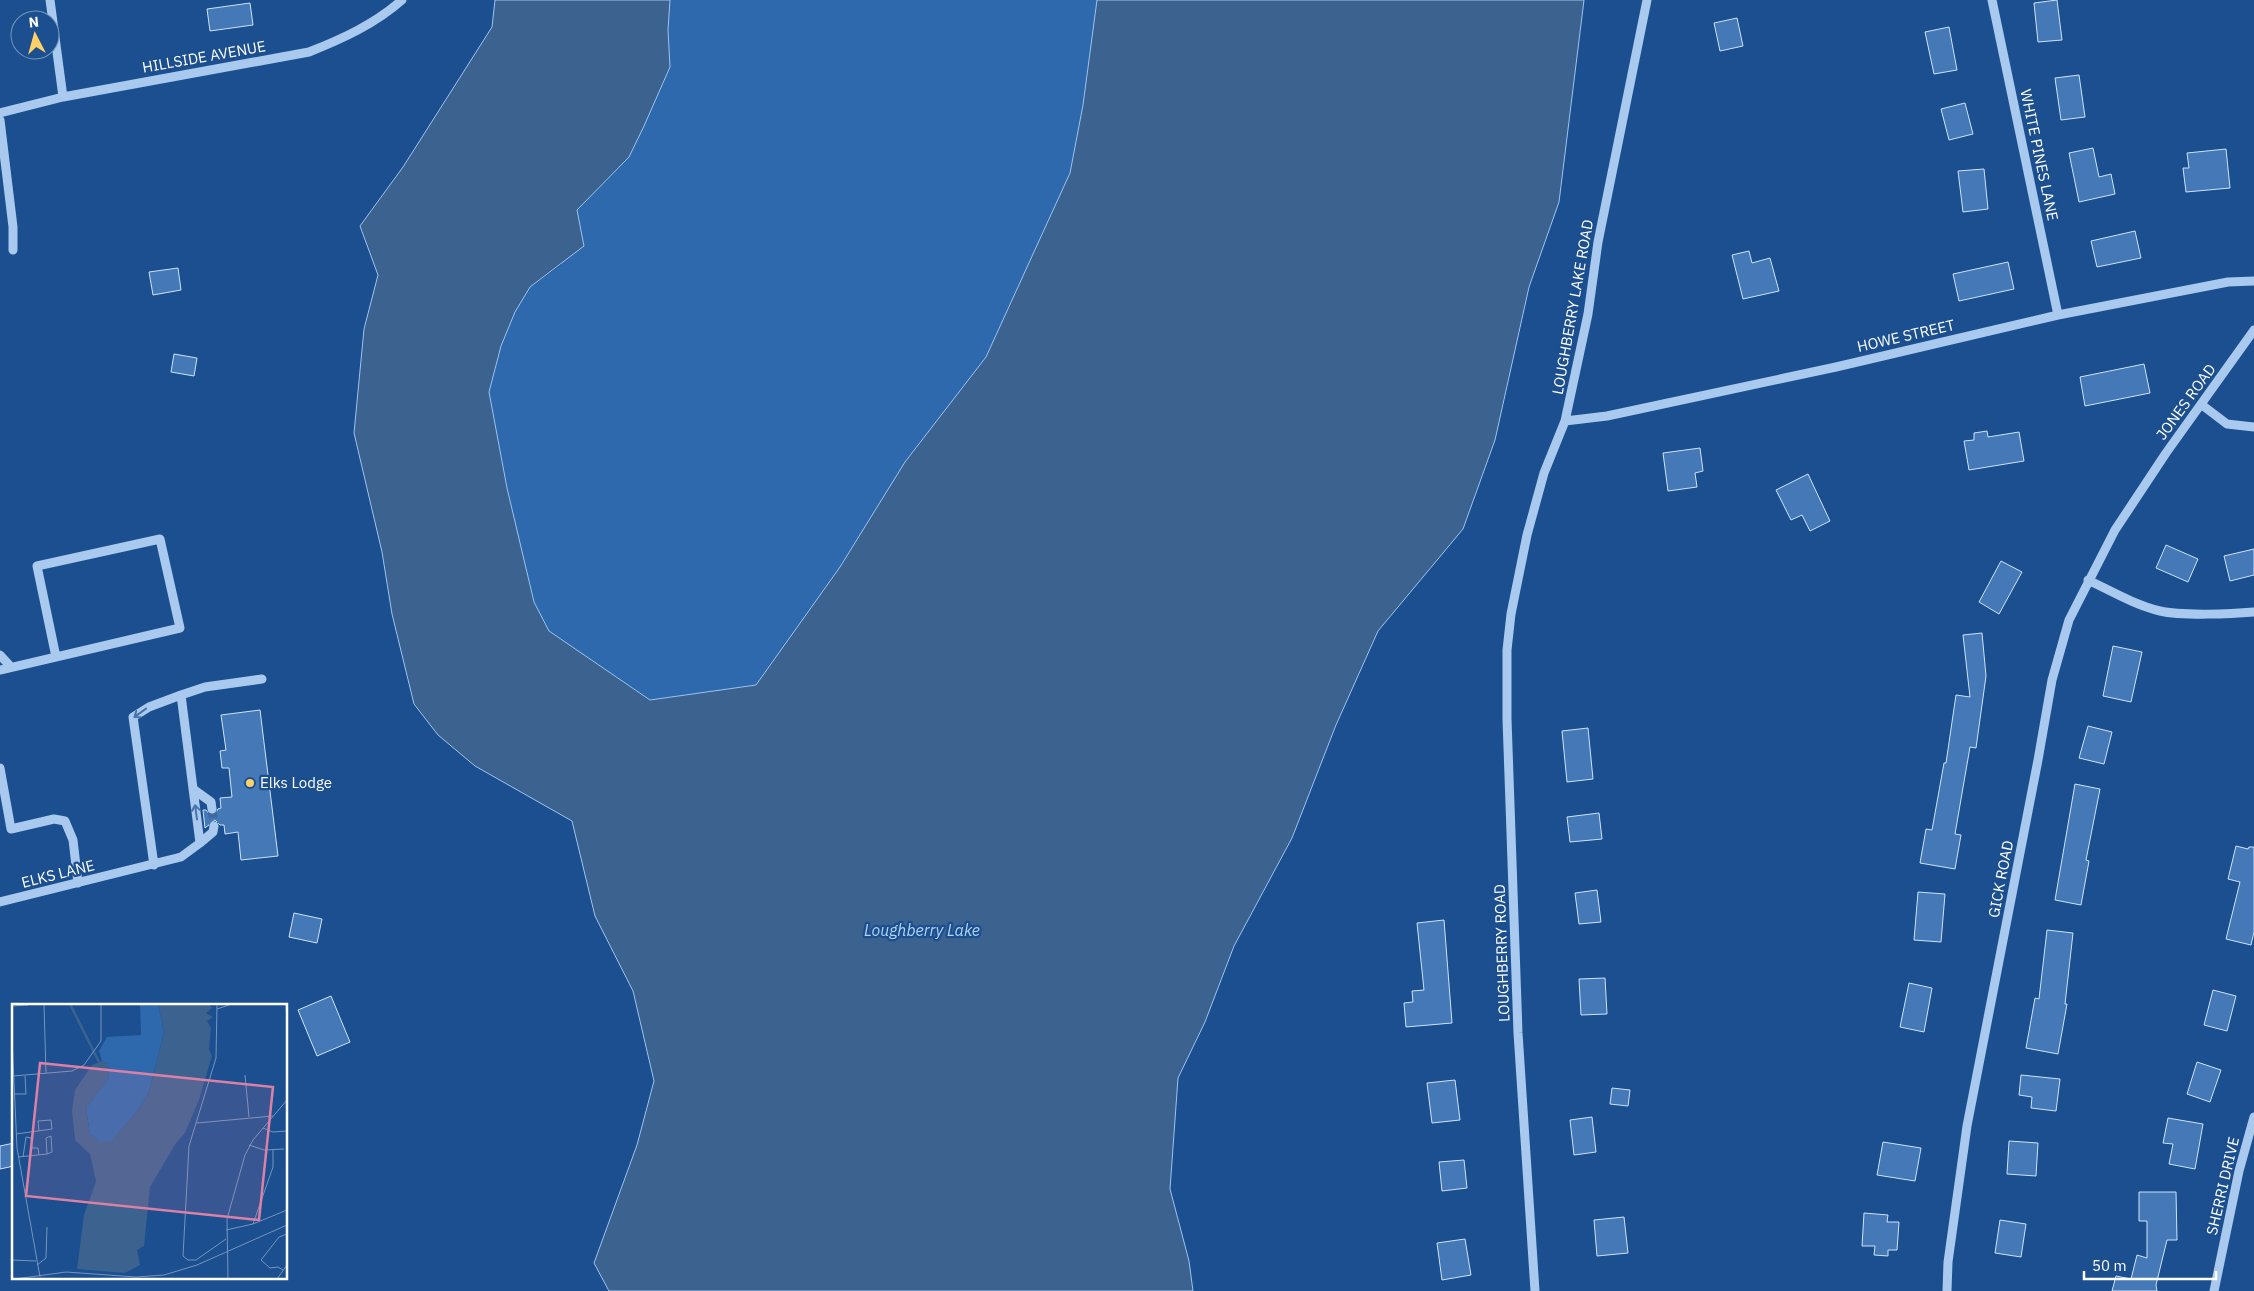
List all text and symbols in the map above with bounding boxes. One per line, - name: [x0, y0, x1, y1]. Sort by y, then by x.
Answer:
- north arrow: [10, 10, 60, 60]
- text: N: [28, 13, 40, 32]
- street label: HILLSIDE AVENUE: [141, 36, 267, 77]
- street label: WHITE PINES LANE: [2016, 87, 2063, 223]
- street label: LOUGHBERRY LAKE ROAD: [1548, 218, 1597, 396]
- street label: HOWE STREET: [1855, 315, 1957, 356]
- street label: JONES ROAD: [2152, 360, 2220, 443]
- one-way arrow: [133, 708, 147, 718]
- place label: Elks Lodge: [260, 773, 332, 792]
- marker: Elks Lodge: [244, 777, 256, 789]
- one-way arrow: [191, 804, 201, 820]
- street label: GICK ROAD: [1984, 839, 2017, 919]
- street label: ELKS LANE: [19, 855, 96, 892]
- street label: LOUGHBERRY ROAD: [1490, 884, 1513, 1022]
- water label: Loughberry Lake: [864, 920, 980, 940]
- inset map: [12, 1004, 288, 1278]
- street label: SHERRI DRIVE: [2202, 1135, 2243, 1237]
- scale bar: [2084, 1248, 2216, 1280]
- text: 50 m: [2092, 1256, 2127, 1275]

